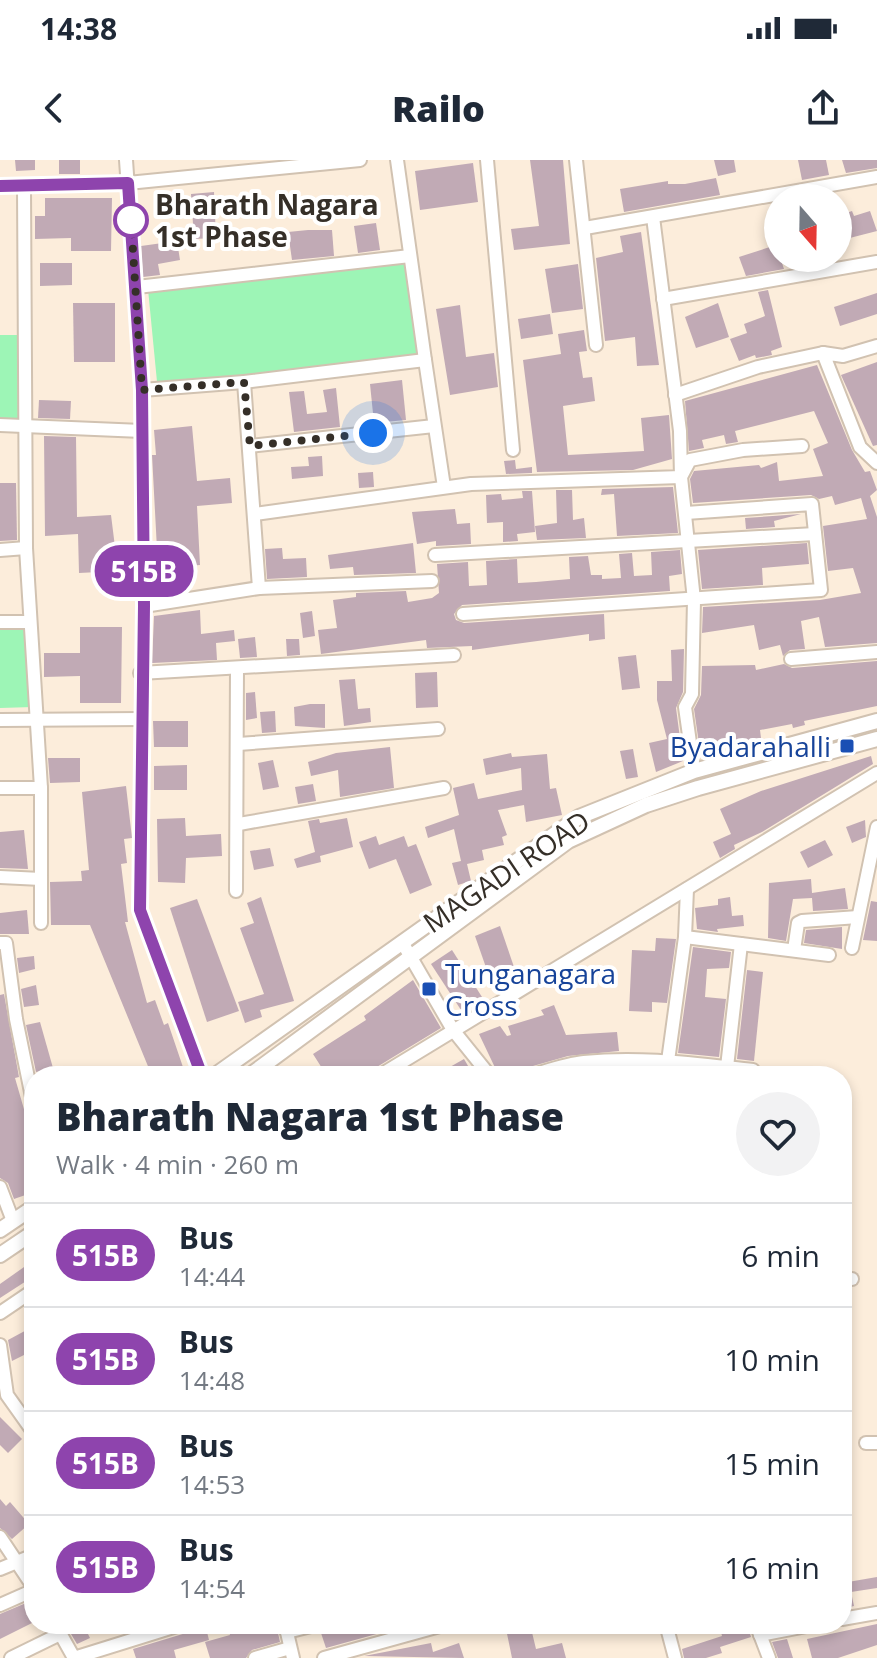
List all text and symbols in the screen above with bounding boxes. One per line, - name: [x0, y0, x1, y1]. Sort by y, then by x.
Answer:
- text: 14:38: [40, 8, 117, 49]
- text: Railo: [392, 84, 485, 133]
- icon: back: [32, 86, 76, 130]
- icon: share: [801, 86, 845, 130]
- north arrow: [764, 184, 852, 272]
- map controls: [764, 184, 852, 272]
- place label: Bharath Nagara 1st Phase: [155, 185, 379, 255]
- marker: Bharath Nagara 1st Phase: [114, 203, 148, 237]
- your location: [353, 413, 393, 453]
- line badge: 515B: [88, 545, 200, 597]
- text: 515B: [111, 552, 177, 590]
- place label: Byadarahalli: [670, 727, 831, 765]
- marker: Byadarahalli: [838, 737, 856, 755]
- street label: MAGADI ROAD: [415, 801, 597, 941]
- place label: Tunganagara Cross: [445, 954, 616, 1024]
- marker: Tunganagara Cross: [420, 980, 438, 998]
- text: Bharath Nagara 1st Phase: [56, 1090, 564, 1142]
- button: heart: [736, 1092, 820, 1176]
- text: Walk · 4 min · 260 m: [56, 1146, 299, 1182]
- text: Bus: [179, 1217, 234, 1258]
- text: 6 min: [741, 1235, 820, 1276]
- text: 515B: [72, 1236, 139, 1274]
- text: 14:44: [179, 1258, 245, 1294]
- text: Bus: [179, 1321, 234, 1362]
- text: 10 min: [724, 1339, 820, 1380]
- text: 515B: [72, 1340, 139, 1378]
- text: 14:48: [179, 1362, 245, 1398]
- text: Bus: [179, 1425, 234, 1466]
- text: 15 min: [724, 1443, 820, 1484]
- text: 515B: [72, 1444, 139, 1482]
- text: 14:53: [179, 1466, 245, 1502]
- text: Bus: [179, 1529, 234, 1570]
- text: 16 min: [724, 1547, 820, 1588]
- text: 515B: [72, 1548, 139, 1586]
- text: 14:54: [179, 1570, 245, 1606]

